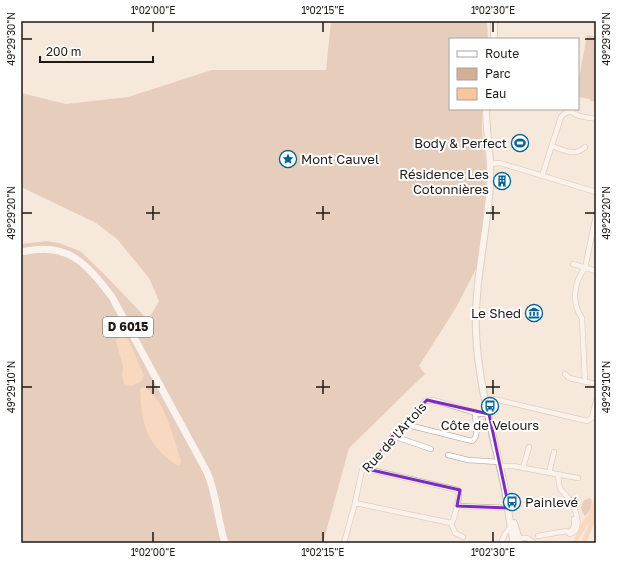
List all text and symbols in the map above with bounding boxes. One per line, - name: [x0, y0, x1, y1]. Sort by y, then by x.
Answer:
- text: 1°02'00"E: [131, 4, 175, 16]
- text: 1°02'15"E: [302, 4, 344, 16]
- text: 1°02'30"E: [471, 4, 515, 16]
- text: 49°29'30"N: [5, 12, 17, 66]
- text: 49°29'30"N: [600, 12, 612, 66]
- scale bar: [40, 38, 153, 64]
- legend: [449, 38, 579, 110]
- text: 200 m: [46, 44, 81, 59]
- text: Route: [485, 46, 519, 61]
- text: Parc: [485, 66, 511, 81]
- text: Eau: [485, 86, 506, 101]
- sports icon: Body & Perfect: [510, 133, 530, 153]
- place label: Body & Perfect: [414, 135, 507, 151]
- place icon: Mont Cauvel: [278, 149, 298, 169]
- place label: Mont Cauvel: [301, 151, 379, 167]
- place label: Résidence Les Cotonnières: [399, 166, 489, 197]
- building icon: Résidence Les Cotonnières: [492, 171, 512, 191]
- text: 49°29'20"N: [5, 186, 17, 240]
- text: 49°29'20"N: [600, 186, 612, 240]
- museum icon: Le Shed: [524, 303, 544, 323]
- place label: Le Shed: [471, 305, 521, 321]
- road number: D 6015: [103, 317, 153, 337]
- text: 49°29'10"N: [5, 361, 17, 413]
- text: 49°29'10"N: [600, 361, 612, 413]
- bus stop icon: Côte de Velours: [480, 396, 500, 416]
- street label: Rue de l'Artois: [358, 399, 430, 475]
- place label: Côte de Velours: [441, 417, 539, 433]
- bus stop icon: Painlevé: [502, 492, 522, 512]
- place label: Painlevé: [525, 494, 578, 510]
- text: 1°02'00"E: [131, 546, 175, 558]
- text: 1°02'15"E: [302, 546, 344, 558]
- text: 1°02'30"E: [471, 546, 515, 558]

